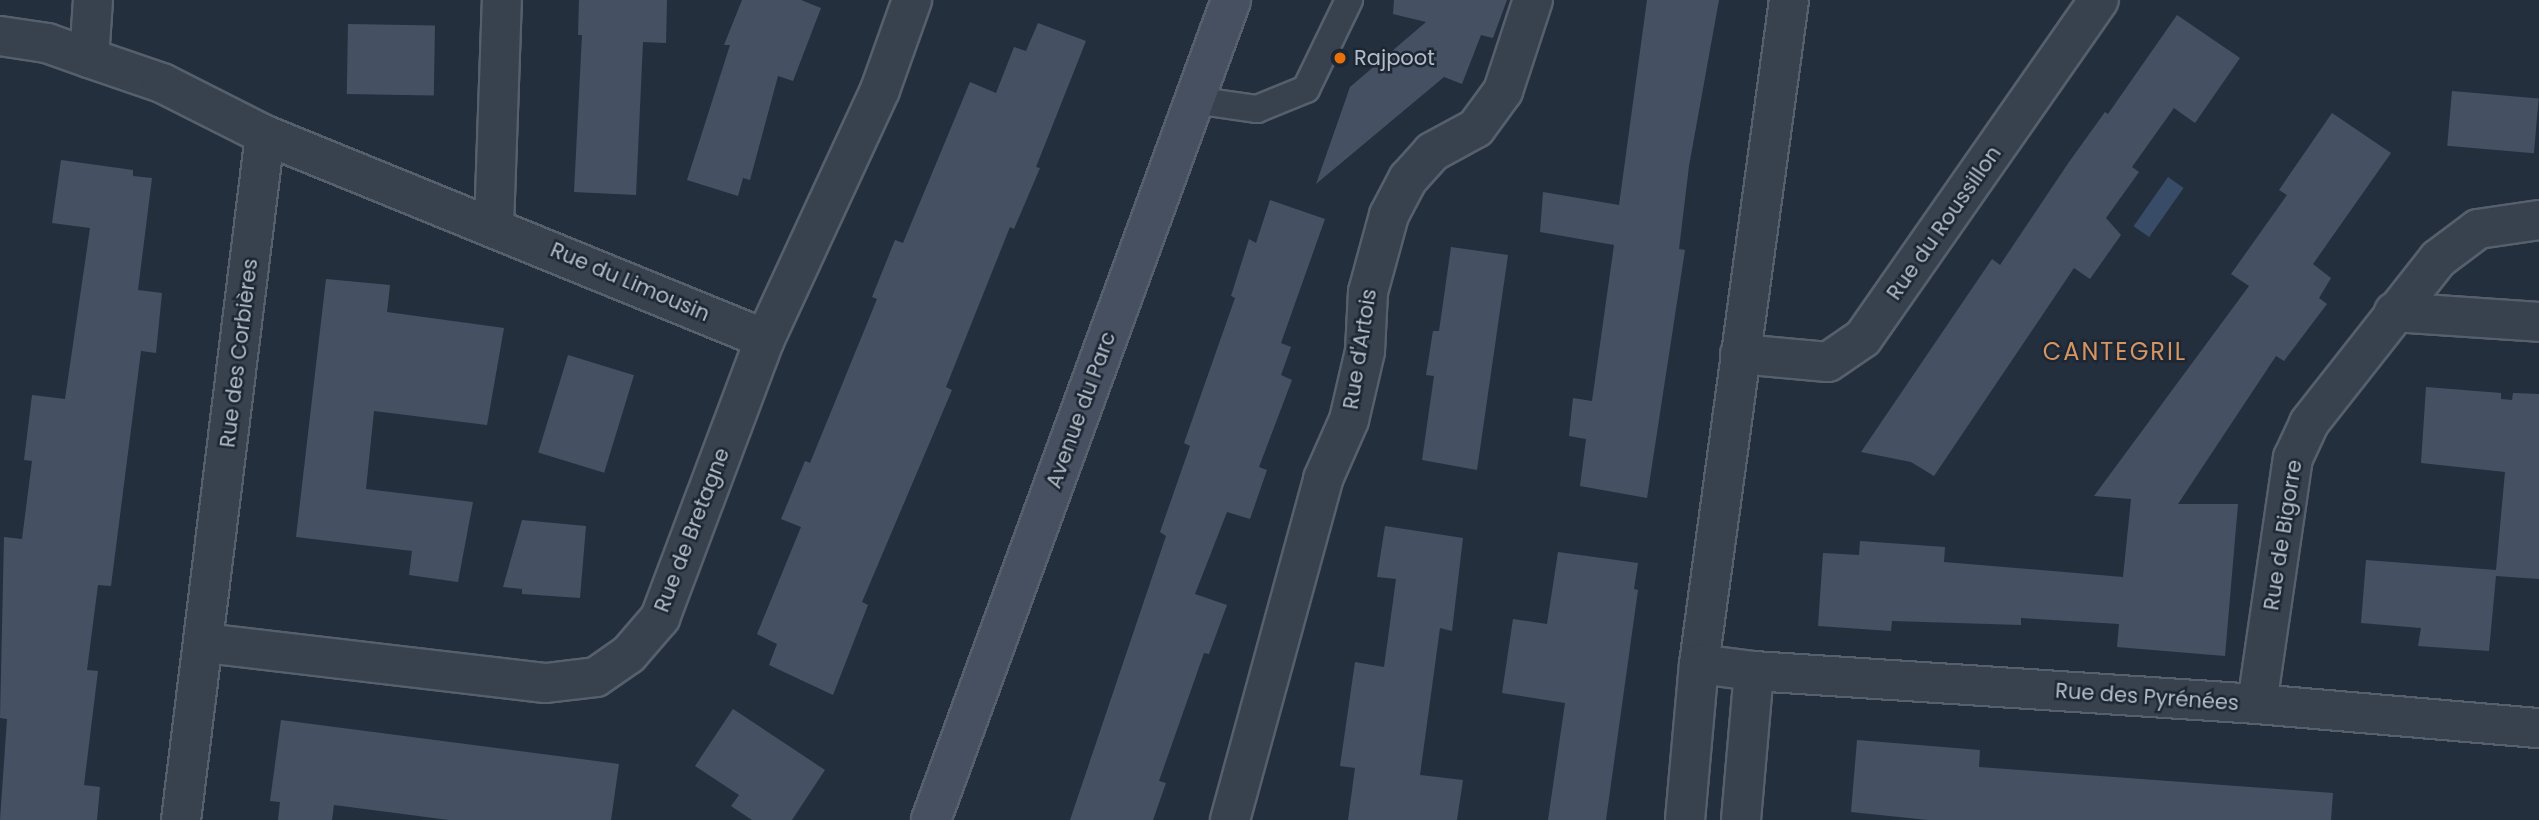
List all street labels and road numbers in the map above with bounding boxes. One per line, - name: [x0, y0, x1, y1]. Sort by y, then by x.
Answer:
- street label: Rue du Roussillon: [1881, 141, 2007, 305]
- street label: Rue du Limousin: [547, 237, 713, 327]
- street label: Rue des Corbières: [215, 257, 263, 449]
- street label: Rue d'Artois: [1338, 287, 1382, 411]
- street label: Avenue du Parc: [1041, 328, 1121, 492]
- street label: Rue de Bretagne: [649, 444, 735, 616]
- street label: Rue de Bigorre: [2259, 458, 2307, 612]
- street label: Rue des Pyrénées: [2054, 678, 2240, 716]

